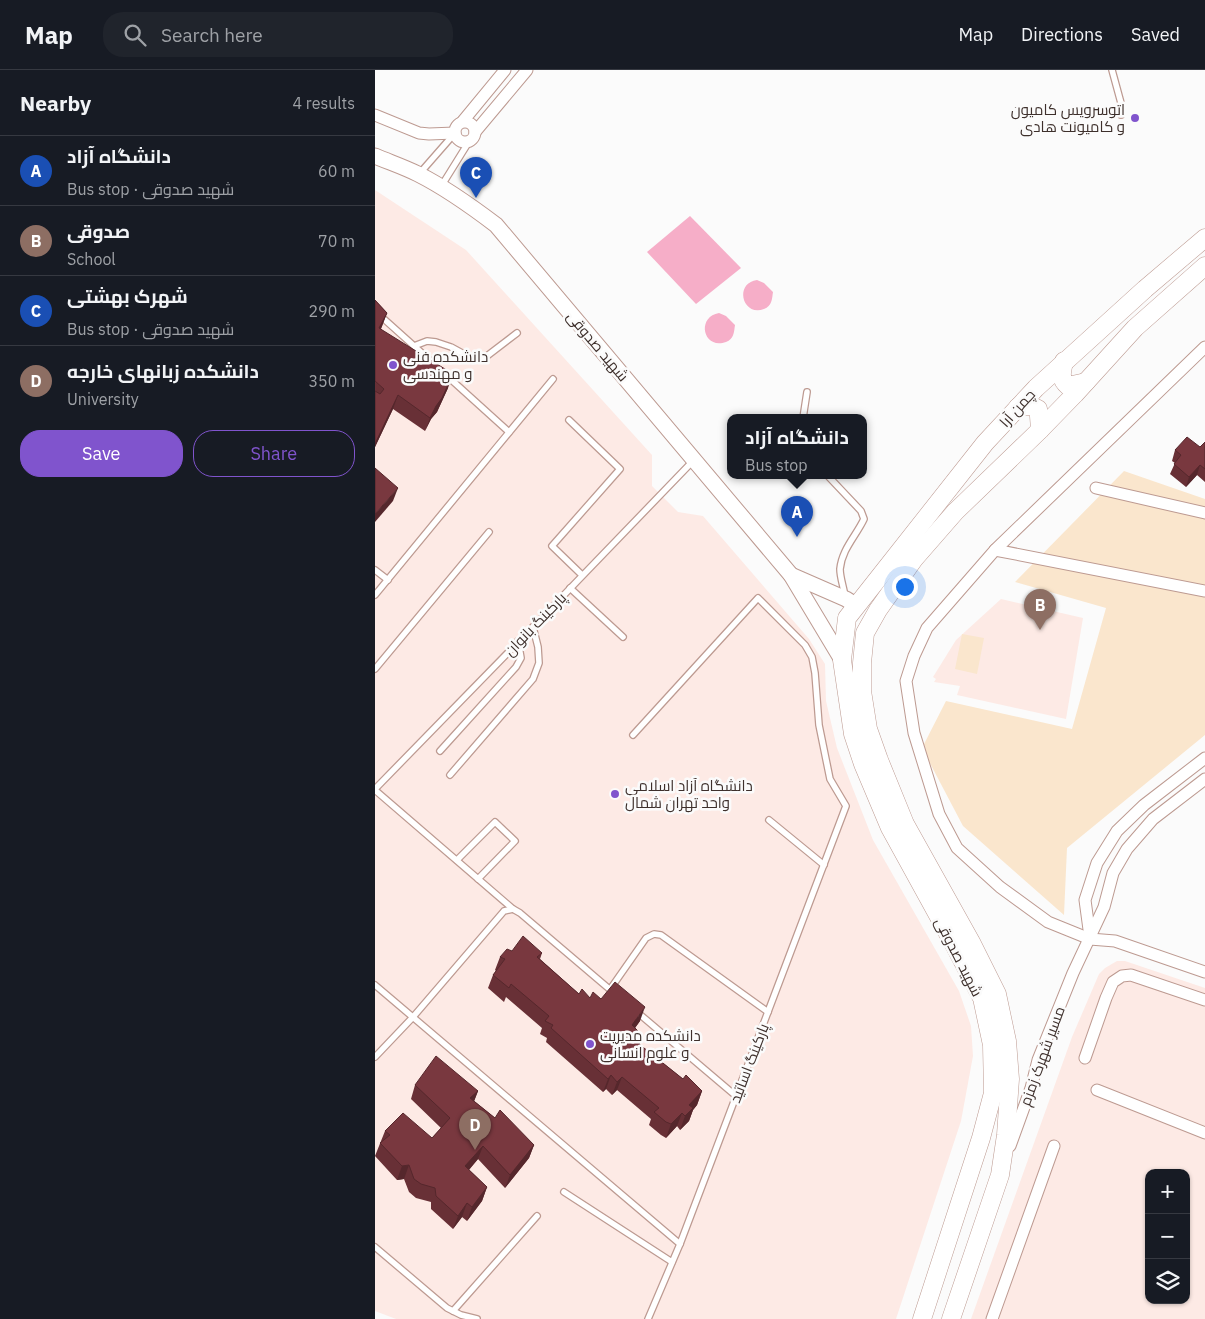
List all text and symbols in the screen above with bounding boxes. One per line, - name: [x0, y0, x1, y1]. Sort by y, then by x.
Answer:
- search box: [103, 12, 453, 57]
- text: Map: [25, 19, 73, 51]
- icon: search: [121, 21, 149, 49]
- text: Search here: [161, 23, 263, 47]
- text: Map: [958, 23, 993, 46]
- text: Directions: [1021, 23, 1103, 46]
- text: Saved: [1131, 23, 1180, 46]
- text: Nearby: [20, 89, 91, 117]
- text: 4 results: [292, 93, 355, 113]
- place label: اتوسرویس کامیون و کامیونت هادی: [1011, 100, 1125, 137]
- marker: اتوسرویس کامیون و کامیونت هادی: [1129, 112, 1141, 124]
- text: دانشگاه آزاد: [67, 144, 171, 168]
- pin: C: [460, 157, 492, 198]
- text: A: [31, 161, 41, 181]
- text: 60 m: [318, 161, 355, 181]
- text: Bus stop · شهید صدوقی: [67, 179, 234, 199]
- text: صدوقی: [67, 219, 130, 243]
- text: B: [31, 231, 41, 251]
- text: 70 m: [318, 231, 355, 251]
- text: School: [67, 249, 116, 269]
- text: شهرک بهشتی: [67, 284, 188, 308]
- text: C: [31, 301, 41, 321]
- text: 290 m: [308, 301, 355, 321]
- street label: شهید صدوقی: [562, 307, 633, 386]
- text: Bus stop · شهید صدوقی: [67, 319, 234, 339]
- place label: دانشکده فنی و مهندسی: [403, 347, 488, 384]
- text: دانشکده زبانهای خارجه: [67, 359, 259, 383]
- marker: دانشکده فنی و مهندسی: [387, 359, 399, 371]
- text: D: [30, 371, 42, 391]
- text: 350 m: [308, 371, 355, 391]
- street label: چمن آرا: [995, 385, 1040, 432]
- text: University: [67, 389, 139, 409]
- popup: [727, 414, 867, 479]
- text: دانشگاه آزاد: [745, 425, 849, 449]
- button: Save: [20, 430, 183, 477]
- button: Share: [193, 430, 355, 477]
- text: Bus stop: [745, 455, 808, 475]
- pin: A: [781, 496, 813, 537]
- your location: [892, 574, 918, 600]
- street label: پارکینگ بانوان: [500, 588, 571, 661]
- pin: B: [1024, 589, 1056, 630]
- place label: دانشگاه آزاد اسلامی واحد تهران شمال: [625, 776, 753, 813]
- marker: دانشگاه آزاد اسلامی واحد تهران شمال: [609, 788, 621, 800]
- street label: شهید صدوقی: [930, 914, 987, 1000]
- street label: مسیر شهرک زمزم: [1015, 1004, 1070, 1109]
- street label: پارکینگ اساتید: [725, 1021, 774, 1106]
- place label: دانشکده مدیریت و علوم انسانی: [600, 1026, 701, 1063]
- marker: دانشکده مدیریت و علوم انسانی: [584, 1038, 596, 1050]
- pin: D: [459, 1109, 491, 1150]
- map controls: [1145, 1169, 1190, 1304]
- button: +: [1145, 1169, 1190, 1214]
- button: −: [1145, 1214, 1190, 1259]
- button: layers: [1145, 1259, 1190, 1304]

